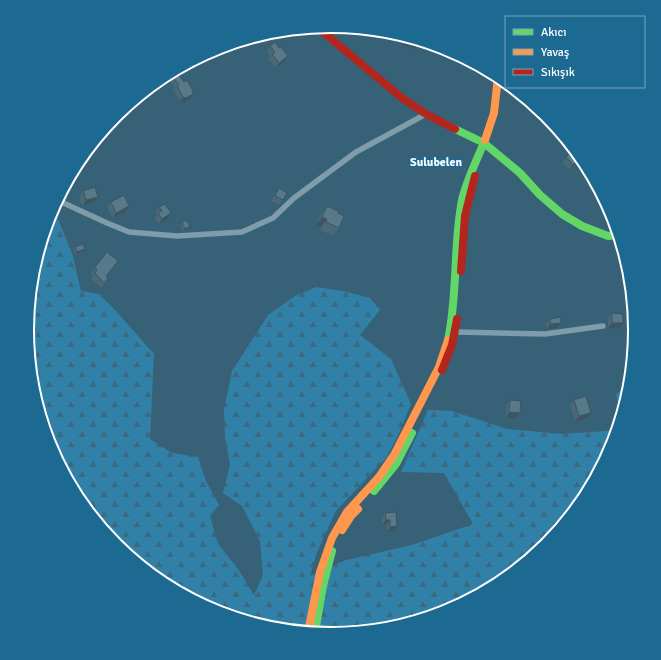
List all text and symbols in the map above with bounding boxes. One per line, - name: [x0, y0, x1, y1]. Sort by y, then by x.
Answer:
- legend: [505, 16, 645, 88]
- text: Akıcı: [541, 25, 567, 40]
- text: Yavaş: [541, 45, 569, 60]
- text: Sıkışık: [541, 65, 575, 80]
- district label: Sulubelen: [410, 155, 462, 170]

